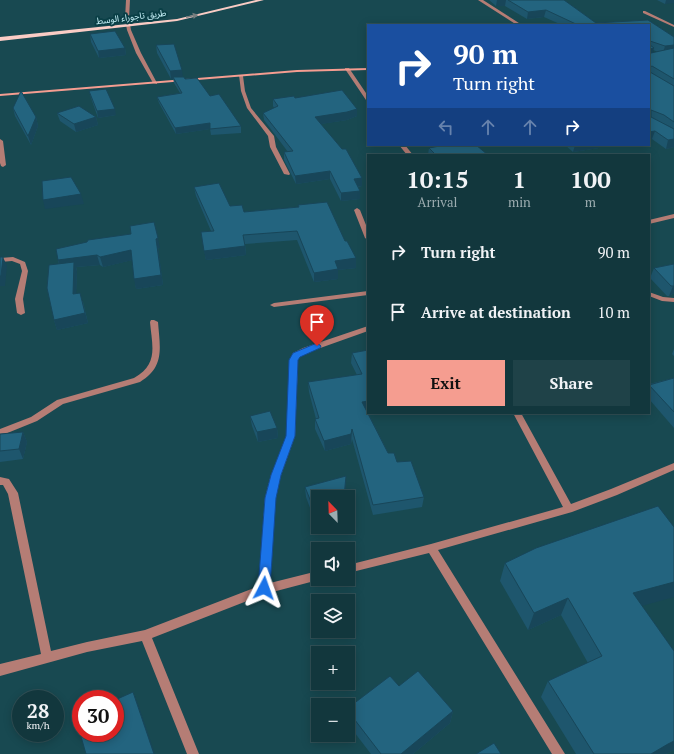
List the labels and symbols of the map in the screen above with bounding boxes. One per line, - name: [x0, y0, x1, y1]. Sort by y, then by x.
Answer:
- street label: طريق تاجوراء الوسط: [95, 7, 167, 27]
- one-way arrow: [185, 13, 198, 19]
- pin: [300, 305, 334, 346]
- north arrow: [311, 490, 355, 534]
- position arrow: [243, 567, 285, 609]
- speed limit sign: 30: [72, 690, 124, 742]

